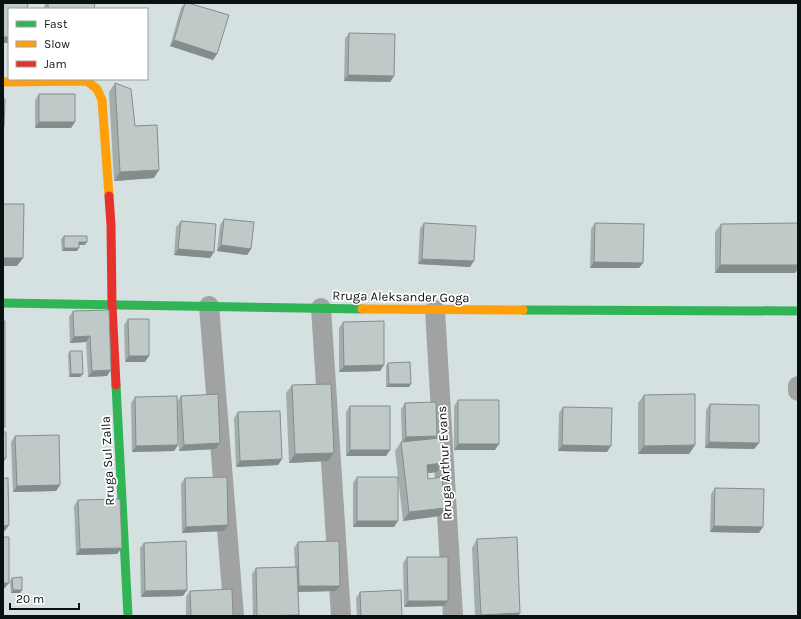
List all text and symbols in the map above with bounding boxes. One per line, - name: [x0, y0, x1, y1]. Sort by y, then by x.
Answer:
- legend: [8, 8, 148, 80]
- text: Fast: [44, 17, 68, 31]
- text: Slow: [44, 37, 70, 51]
- text: Jam: [44, 57, 67, 71]
- street label: Rruga Aleksander Goga: [332, 288, 470, 305]
- street label: Rruga Arthur Evans: [434, 405, 455, 520]
- street label: Rruga Sul Zalla: [98, 416, 117, 506]
- scale bar: [10, 585, 79, 611]
- text: 20 m: [16, 592, 44, 606]

